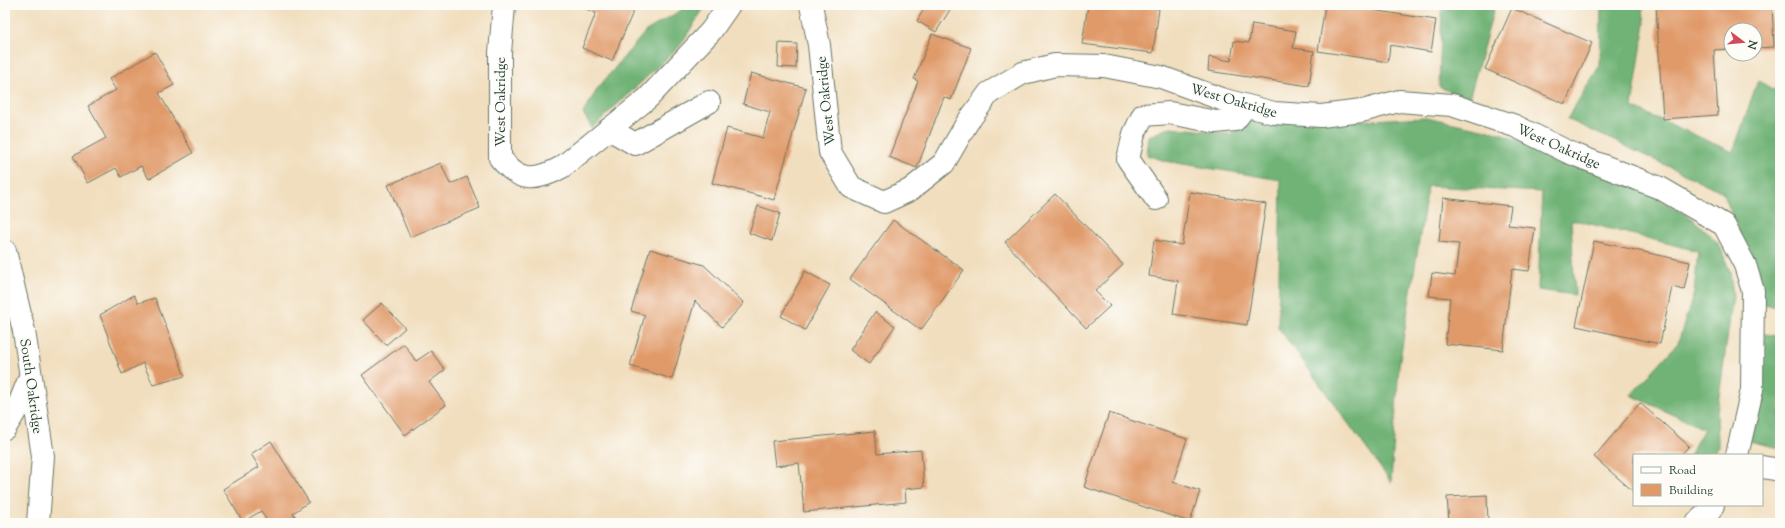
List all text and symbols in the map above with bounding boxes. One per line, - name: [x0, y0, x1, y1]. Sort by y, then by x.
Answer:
- north arrow: [1723, 22, 1763, 62]
- text: N: [1743, 37, 1761, 51]
- street label: West Oakridge: [812, 55, 842, 147]
- street label: West Oakridge: [492, 57, 512, 147]
- street label: West Oakridge: [1187, 80, 1279, 124]
- street label: West Oakridge: [1513, 120, 1603, 175]
- street label: South Oakridge: [13, 337, 47, 435]
- legend: [1633, 454, 1763, 506]
- text: Road: [1669, 462, 1696, 480]
- text: Building: [1669, 482, 1713, 500]

